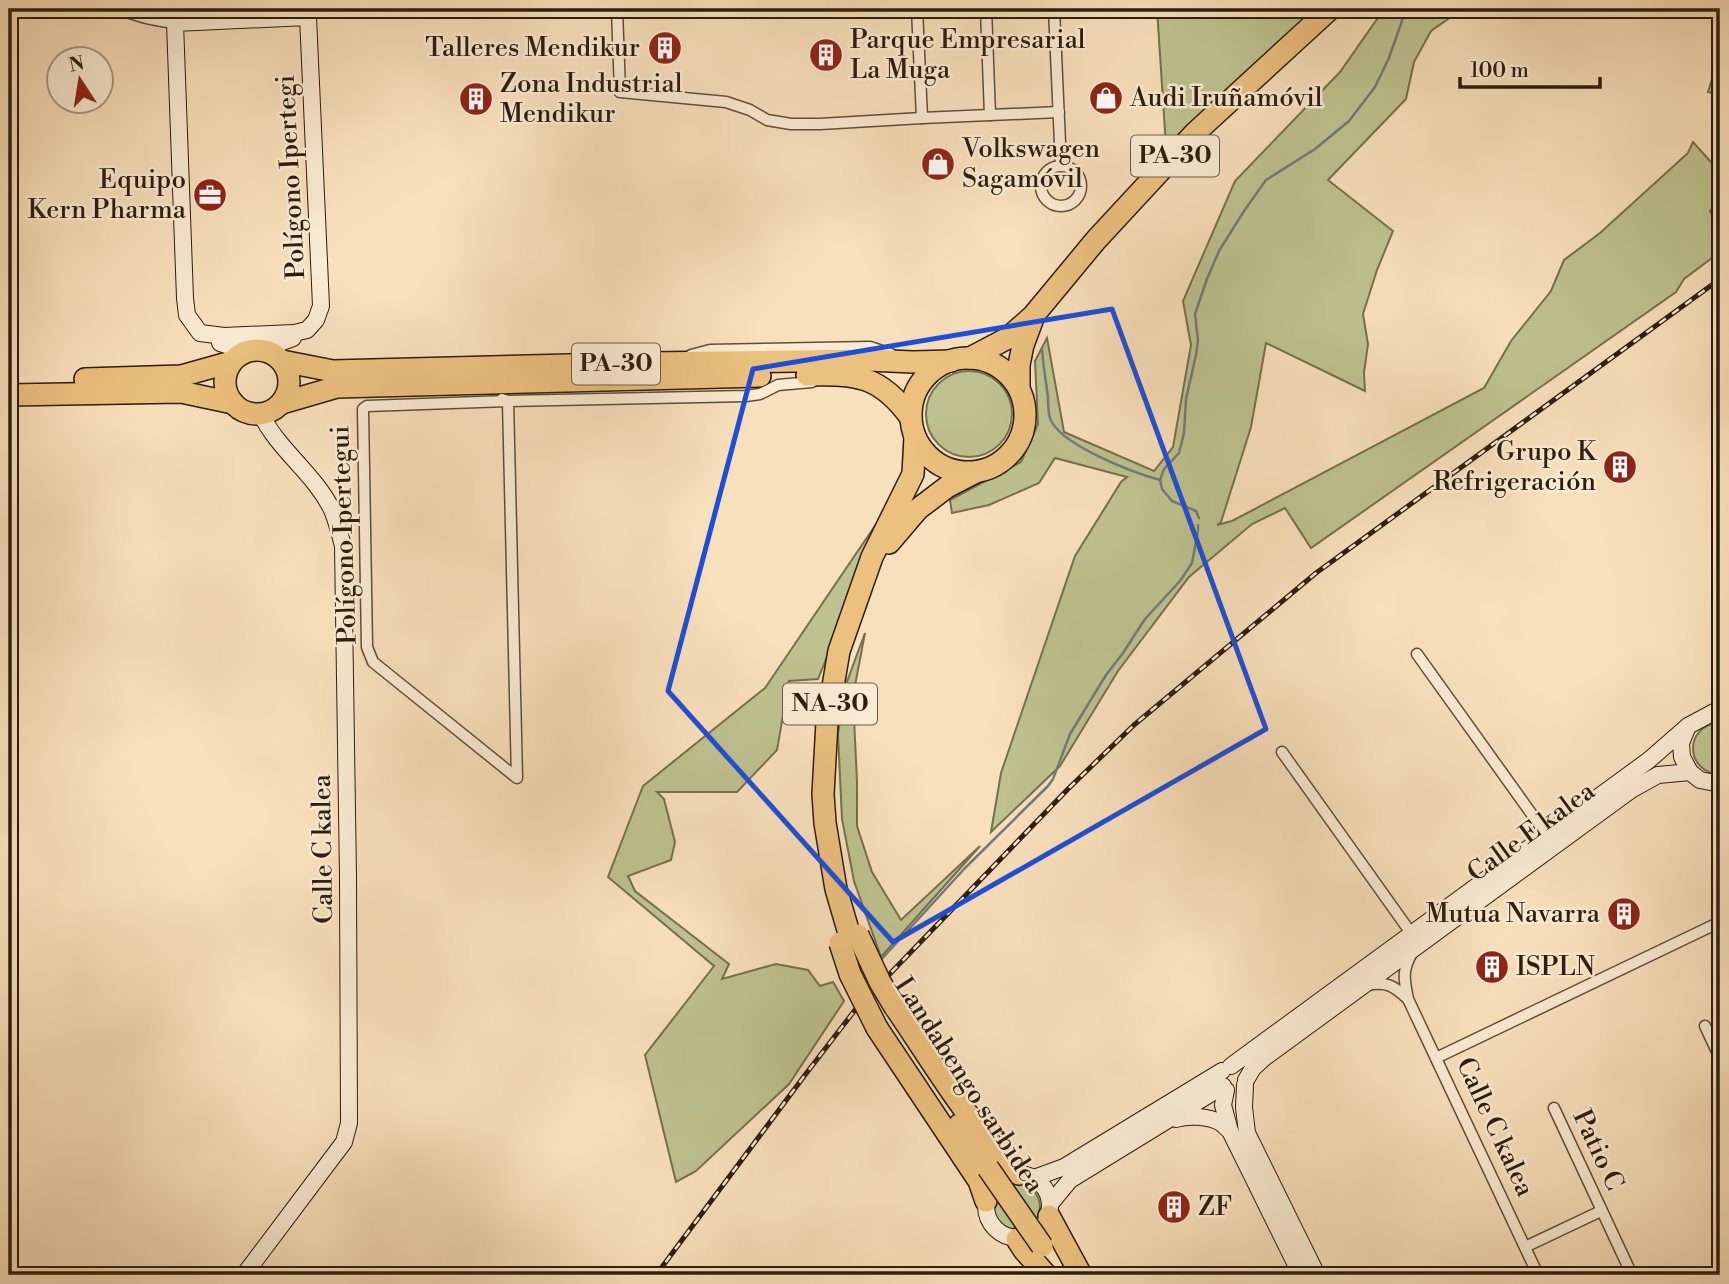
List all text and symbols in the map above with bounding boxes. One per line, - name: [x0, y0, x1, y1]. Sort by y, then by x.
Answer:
- place label: Parque Empresarial La Muga: [850, 24, 1086, 86]
- building icon: Talleres Mendikur: [646, 29, 684, 67]
- place label: Talleres Mendikur: [425, 32, 640, 64]
- building icon: Parque Empresarial La Muga: [807, 36, 845, 74]
- north arrow: [46, 46, 116, 116]
- scale bar: [1460, 46, 1600, 90]
- text: N: [67, 51, 87, 78]
- text: 100 m: [1470, 58, 1529, 84]
- place label: Zona Industrial Mendikur: [500, 68, 683, 130]
- street label: Polígono Ipertegi: [270, 74, 312, 280]
- shop icon: Audi Iruñamóvil: [1087, 79, 1125, 117]
- building icon: Zona Industrial Mendikur: [457, 80, 495, 118]
- place label: Audi Iruñamóvil: [1129, 82, 1323, 114]
- place label: Volkswagen Sagamóvil: [961, 133, 1100, 195]
- road number: PA-30: [1131, 136, 1219, 176]
- shop icon: Volkswagen Sagamóvil: [919, 145, 957, 183]
- place label: Equipo Kern Pharma: [27, 164, 187, 226]
- office icon: Equipo Kern Pharma: [191, 176, 229, 214]
- road number: PA-30: [572, 344, 660, 384]
- street label: Polígono Ipertegui: [324, 425, 364, 645]
- place label: Grupo K Refrigeración: [1433, 436, 1598, 498]
- building icon: Grupo K Refrigeración: [1601, 448, 1639, 486]
- road number: NA-30: [783, 684, 877, 724]
- street label: Calle C kalea: [306, 773, 340, 924]
- street label: Calle E kalea: [1461, 775, 1602, 889]
- building icon: Mutua Navarra: [1605, 895, 1643, 933]
- place label: Mutua Navarra: [1426, 898, 1601, 930]
- building icon: ISPLN: [1473, 948, 1511, 986]
- place label: ISPLN: [1516, 951, 1596, 983]
- street label: Landabengo sarbidea: [887, 971, 1051, 1200]
- street label: Calle C kalea: [1449, 1052, 1541, 1202]
- street label: Patio C: [1565, 1105, 1631, 1195]
- building icon: ZF: [1155, 1188, 1193, 1226]
- place label: ZF: [1198, 1191, 1232, 1223]

